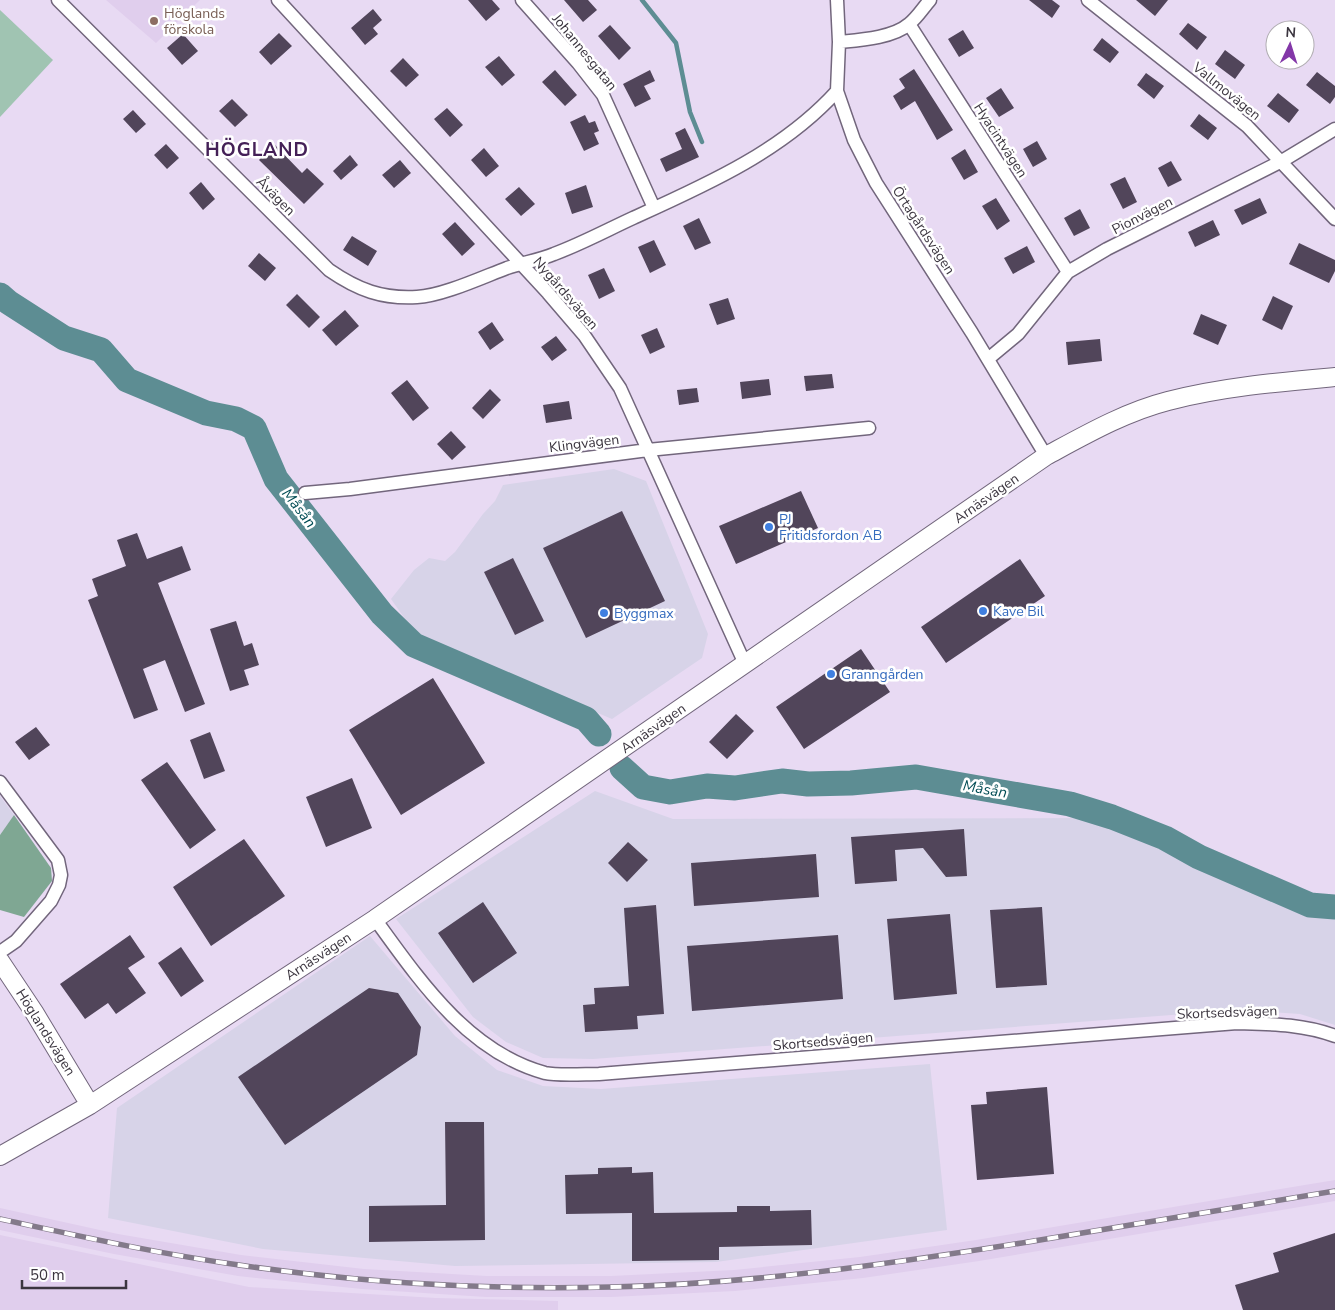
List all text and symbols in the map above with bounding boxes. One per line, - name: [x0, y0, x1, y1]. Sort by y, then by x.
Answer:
- place label: Höglands förskola: [164, 4, 225, 39]
- street label: Johannesgatan: [547, 9, 621, 95]
- marker: Höglands förskola: [148, 15, 160, 27]
- north arrow: [1265, 20, 1315, 70]
- text: N: [1285, 23, 1297, 42]
- street label: Vallmovägen: [1188, 57, 1265, 125]
- street label: Hyacintvägen: [969, 99, 1032, 181]
- district label: HÖGLAND: [205, 137, 309, 163]
- street label: Åvägen: [252, 173, 299, 220]
- street label: Örtagårdsvägen: [888, 182, 959, 278]
- street label: Pionvägen: [1109, 192, 1176, 239]
- street label: Nygårdsvägen: [529, 253, 603, 334]
- street label: Klingvägen: [548, 430, 620, 457]
- street label: Arnäsvägen: [950, 469, 1023, 528]
- water label: Måsån: [277, 484, 321, 532]
- place label: PJ Fritidsfordon AB: [779, 510, 882, 545]
- marker: PJ Fritidsfordon AB: [763, 521, 775, 533]
- place label: Kave Bil: [993, 602, 1045, 621]
- place label: Byggmax: [614, 604, 674, 623]
- marker: Kave Bil: [977, 605, 989, 617]
- marker: Byggmax: [598, 607, 610, 619]
- place label: Granngården: [841, 665, 924, 684]
- marker: Granngården: [825, 668, 837, 680]
- street label: Arnäsvägen: [617, 699, 690, 758]
- water label: Måsån: [961, 775, 1009, 803]
- street label: Arnäsvägen: [282, 928, 355, 985]
- street label: Höglandsvägen: [11, 985, 80, 1079]
- street label: Skortsedsvägen: [1176, 1001, 1278, 1024]
- street label: Skortsedsvägen: [772, 1028, 874, 1055]
- scale bar: [22, 1258, 126, 1290]
- text: 50 m: [30, 1265, 65, 1285]

